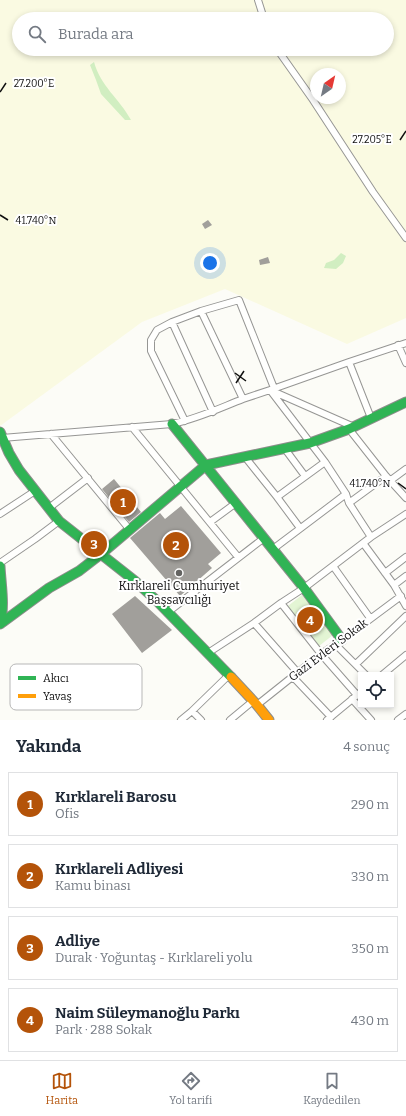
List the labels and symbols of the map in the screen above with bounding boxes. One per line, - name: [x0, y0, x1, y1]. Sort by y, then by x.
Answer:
- north arrow: [310, 68, 346, 104]
- text: 27.200°E: [14, 78, 54, 90]
- text: 27.205°E: [352, 134, 392, 146]
- text: 41.740°N: [16, 215, 56, 227]
- your location: [200, 253, 220, 273]
- text: 41.740°N: [350, 478, 390, 490]
- pin: 1: [110, 487, 136, 517]
- pin: 3: [81, 529, 107, 559]
- pin: 2: [163, 530, 189, 560]
- marker: Kırklareli Cumhuriyet Başsavcılığı: [174, 568, 184, 578]
- place label: Kırklareli Cumhuriyet Başsavcılığı: [118, 579, 240, 607]
- pin: 4: [297, 605, 323, 635]
- street label: Gazi Evleri Sokak: [286, 616, 370, 684]
- legend: [10, 664, 142, 710]
- text: Akıcı: [43, 672, 69, 685]
- text: Yavaş: [43, 690, 72, 703]

